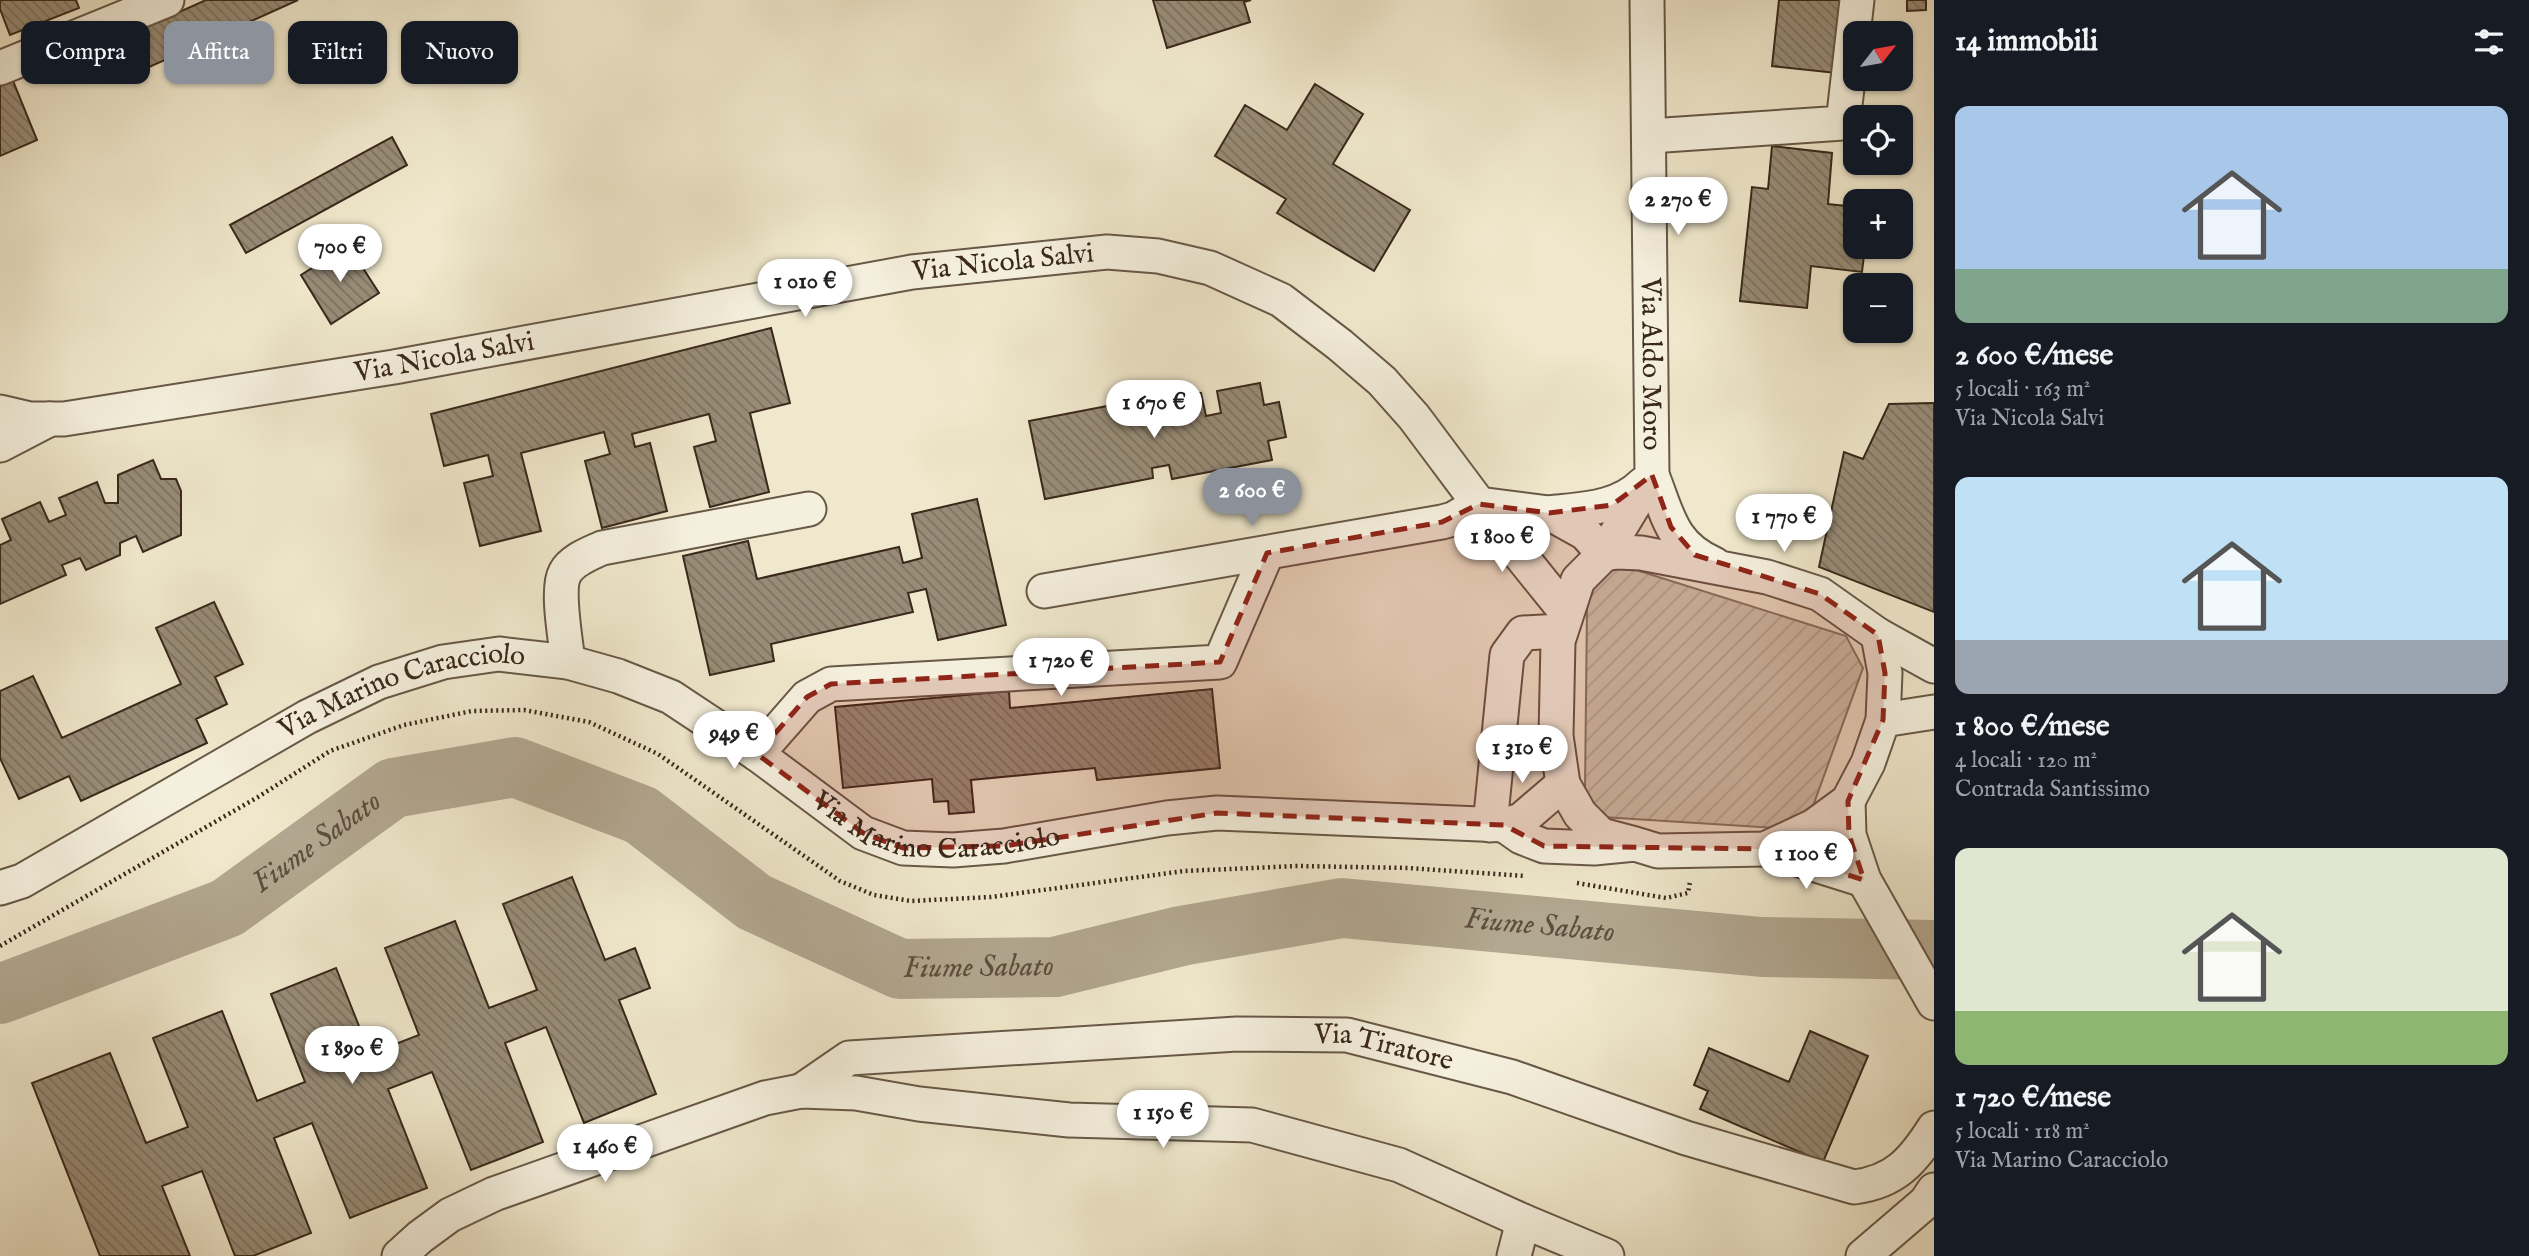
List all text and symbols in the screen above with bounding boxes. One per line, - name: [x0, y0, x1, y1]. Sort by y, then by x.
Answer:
- chip: Compra: [21, 21, 150, 84]
- chip: Affitta: [164, 21, 274, 84]
- chip: Filtri: [288, 21, 387, 84]
- chip: Nuovo: [401, 21, 518, 84]
- north arrow: [1843, 21, 1913, 91]
- map controls: [1843, 21, 1913, 343]
- text: 14 immobili: [1955, 23, 2098, 61]
- icon: filters: [2470, 23, 2508, 61]
- button: locate: [1843, 105, 1913, 175]
- icon: home: [2169, 152, 2295, 278]
- pin: 2 270 €: [1613, 177, 1743, 237]
- text: 2 270 €: [1645, 185, 1711, 214]
- button: +: [1843, 189, 1913, 259]
- pin: 700 €: [291, 224, 389, 284]
- text: 700 €: [314, 232, 366, 261]
- street label: Via Nicola Salvi: [910, 236, 1095, 289]
- pin: 1 010 €: [740, 260, 870, 319]
- text: 1 010 €: [774, 267, 837, 296]
- button: −: [1843, 273, 1913, 343]
- street label: Via Aldo Moro: [1632, 276, 1669, 451]
- street label: Via Nicola Salvi: [351, 324, 537, 391]
- text: 2 600 €/mese: [1955, 337, 2113, 375]
- text: 5 locali · 163 m²: [1955, 375, 2090, 404]
- pin: 1 670 €: [1089, 380, 1219, 440]
- text: 1 670 €: [1122, 388, 1186, 417]
- text: Via Nicola Salvi: [1955, 404, 2104, 433]
- pin: 2 600 €: [1187, 468, 1317, 528]
- text: 2 600 €: [1219, 476, 1285, 505]
- pin: 1 770 €: [1719, 494, 1849, 554]
- text: 1 770 €: [1752, 502, 1816, 531]
- pin: 1 800 €: [1437, 514, 1567, 574]
- text: 1 800 €: [1470, 522, 1534, 551]
- icon: home: [2169, 523, 2295, 649]
- street label: Via Marino Caracciolo: [272, 636, 527, 748]
- pin: 1 720 €: [996, 638, 1126, 698]
- text: 1 720 €: [1029, 646, 1093, 675]
- text: 1 800 €/mese: [1955, 708, 2109, 746]
- pin: 949 €: [685, 712, 783, 771]
- text: 949 €: [709, 719, 759, 748]
- pin: 1 310 €: [1457, 726, 1587, 785]
- text: 1 310 €: [1492, 733, 1552, 762]
- text: 4 locali · 120 m²: [1955, 746, 2097, 775]
- text: Contrada Santissimo: [1955, 775, 2150, 804]
- water label: Fiume Sabato: [245, 783, 389, 902]
- street label: Via Marino Caracciolo: [804, 783, 1063, 868]
- pin: 1 100 €: [1741, 832, 1871, 891]
- text: 1 100 €: [1774, 839, 1838, 868]
- icon: home: [2169, 894, 2295, 1020]
- water label: Fiume Sabato: [1463, 900, 1616, 952]
- water label: Fiume Sabato: [903, 948, 1054, 988]
- street label: Via Tiratore: [1313, 1017, 1457, 1079]
- pin: 1 890 €: [287, 1026, 417, 1086]
- text: 1 890 €: [321, 1034, 383, 1063]
- text: 1 720 €/mese: [1955, 1079, 2111, 1117]
- pin: 1 150 €: [1098, 1090, 1228, 1150]
- text: 1 150 €: [1133, 1098, 1193, 1127]
- text: 5 locali · 118 m²: [1955, 1117, 2090, 1146]
- pin: 1 460 €: [540, 1124, 670, 1184]
- text: 1 460 €: [573, 1132, 637, 1161]
- text: Via Marino Caracciolo: [1955, 1146, 2168, 1175]

